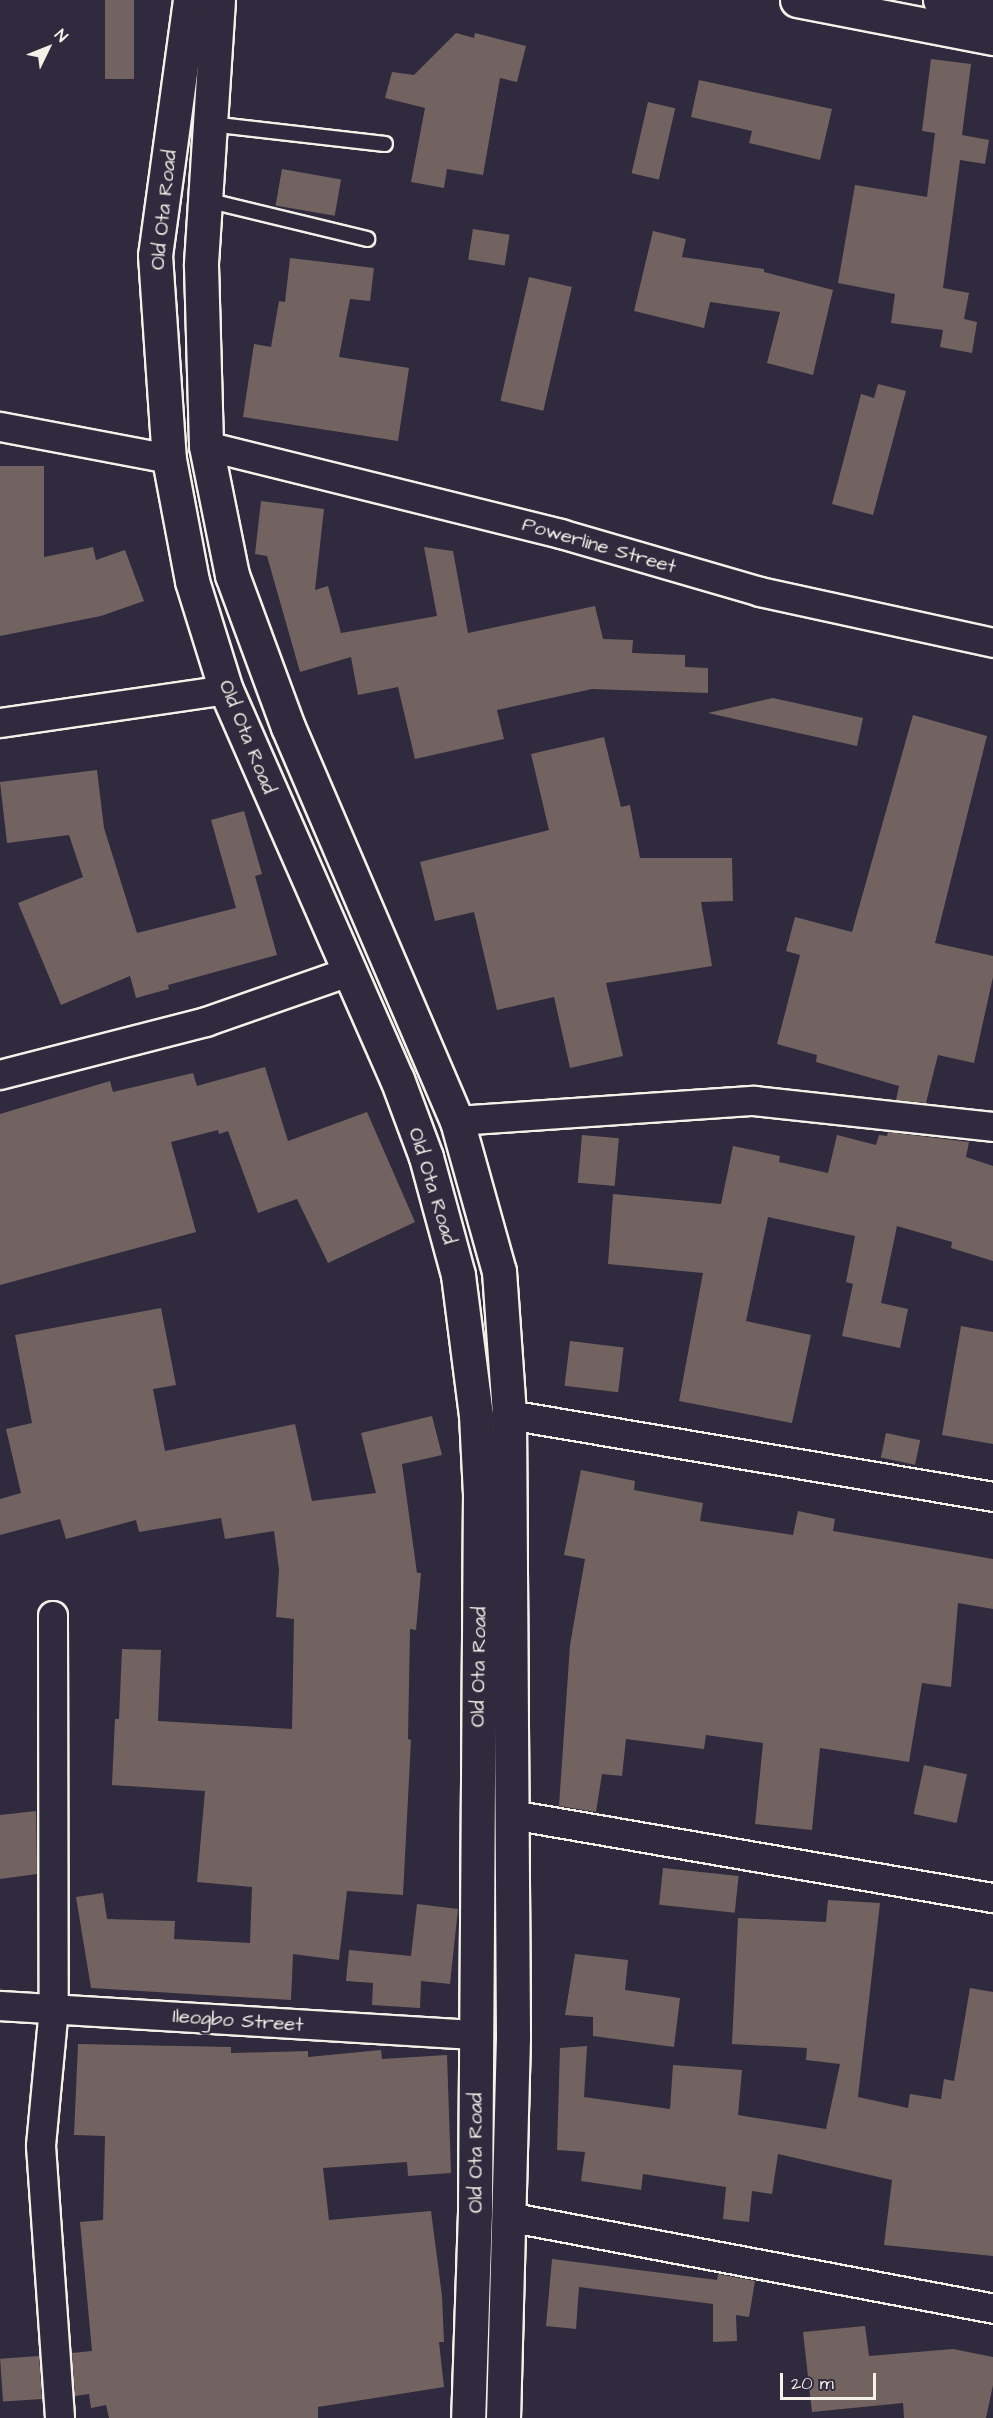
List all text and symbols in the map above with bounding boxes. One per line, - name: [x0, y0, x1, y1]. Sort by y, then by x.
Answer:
- north arrow: [18, 18, 78, 78]
- text: N: [50, 25, 73, 47]
- street label: Old Ota Road: [146, 149, 182, 271]
- street label: Powerline Street: [519, 513, 679, 579]
- street label: Old Ota Road: [213, 677, 281, 797]
- street label: Old Ota Road: [403, 1125, 461, 1247]
- street label: Old Ota Road: [466, 1607, 492, 1727]
- street label: Ileogbo Street: [172, 2004, 304, 2038]
- street label: Old Ota Road: [464, 2093, 488, 2213]
- scale bar: [783, 2361, 879, 2399]
- text: 20 m: [791, 2371, 834, 2396]

